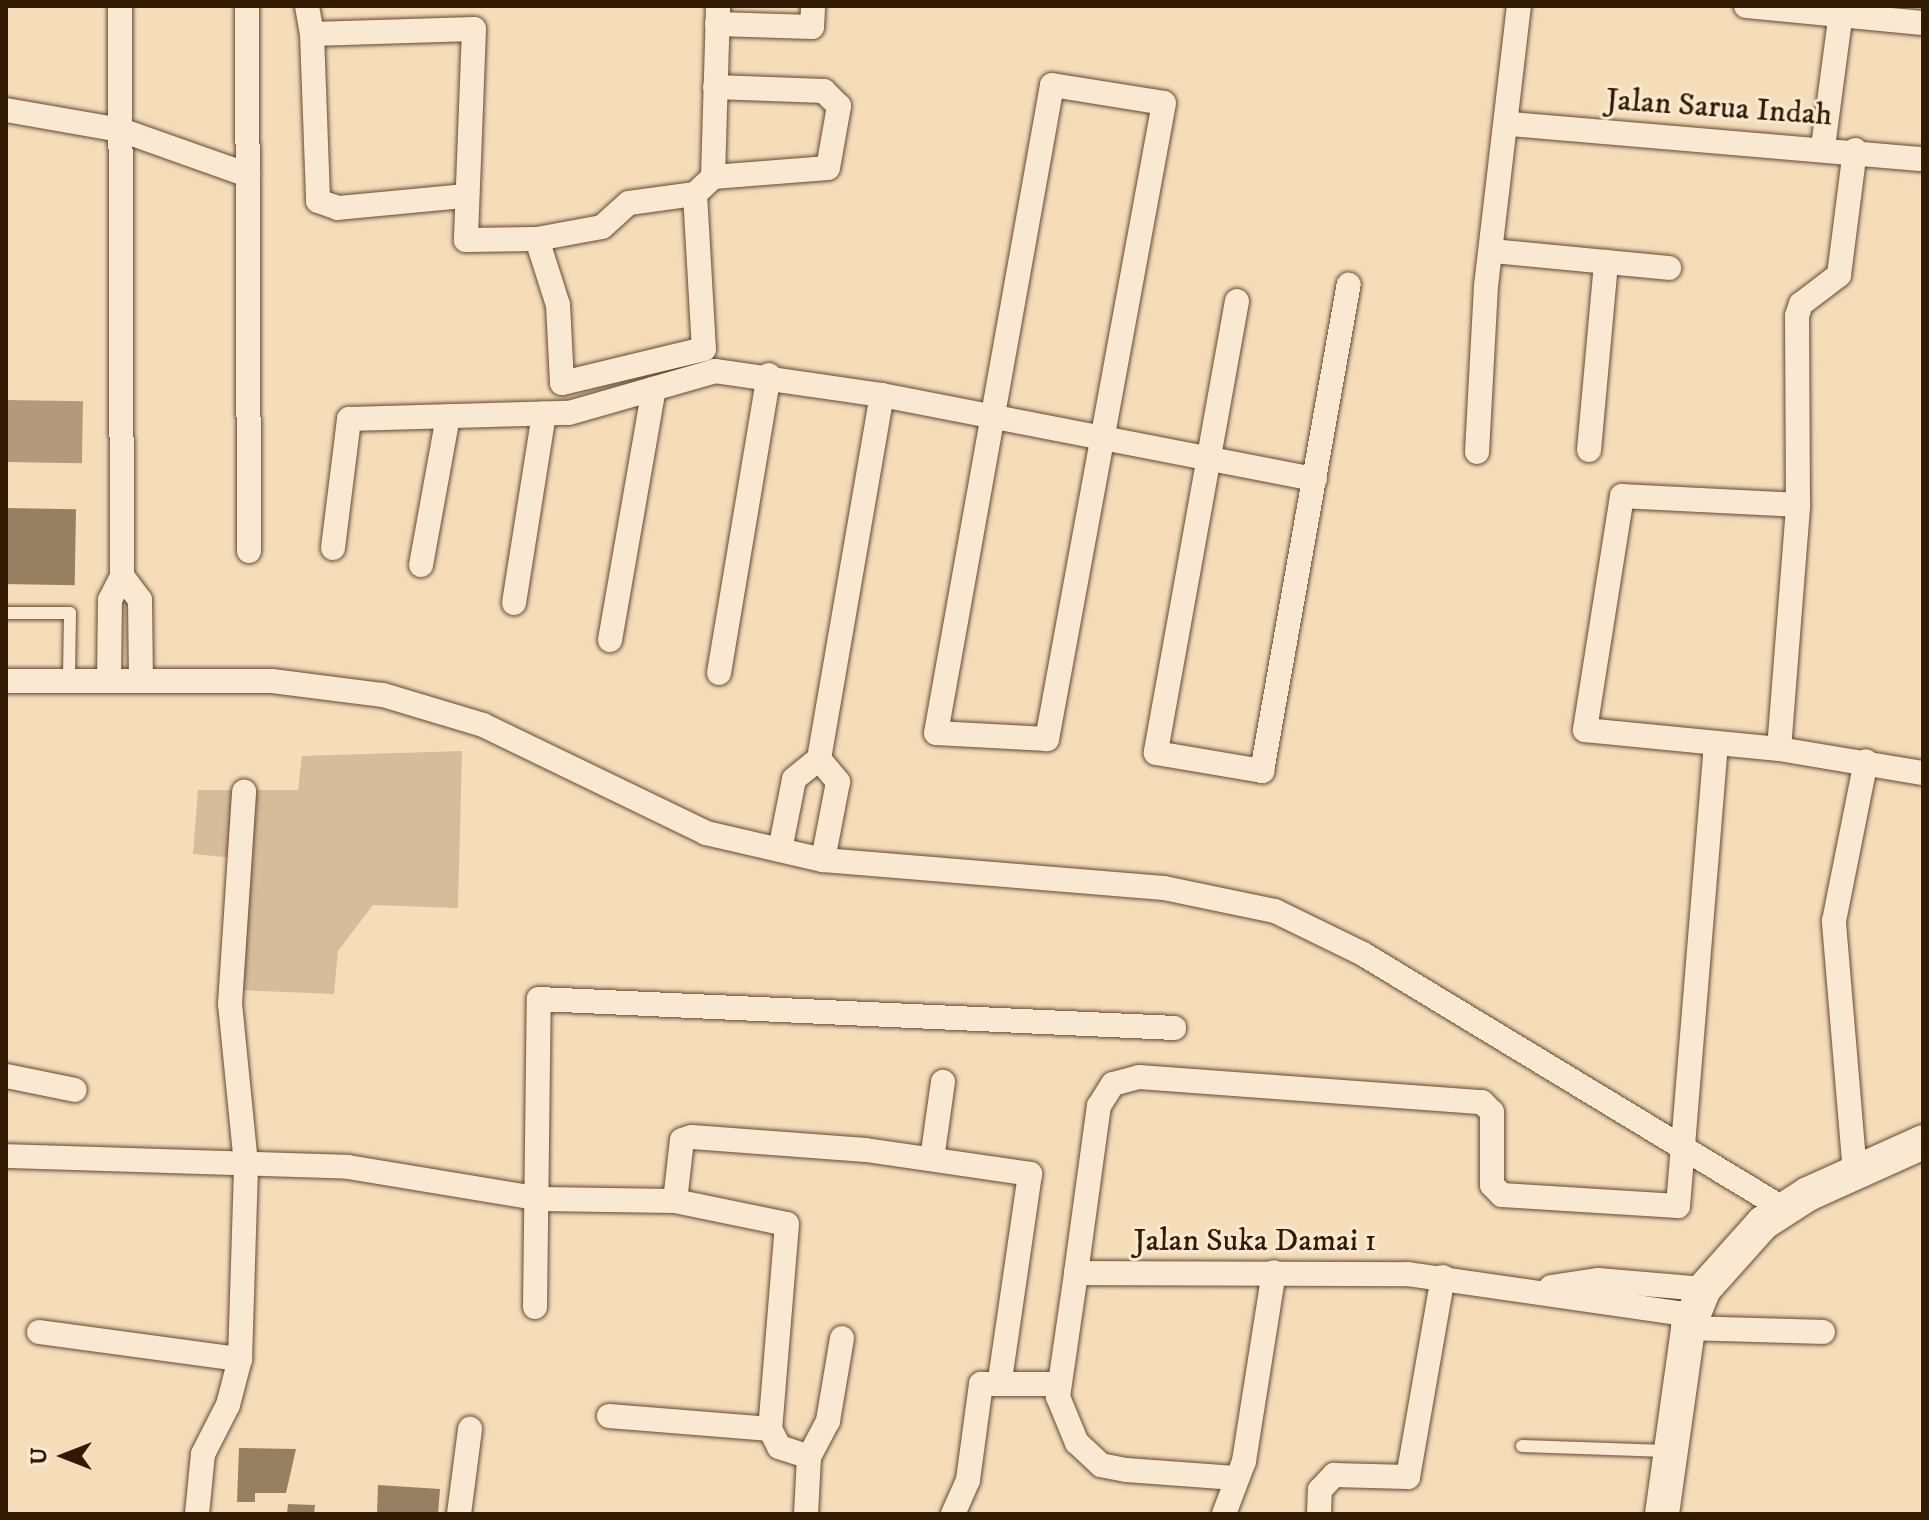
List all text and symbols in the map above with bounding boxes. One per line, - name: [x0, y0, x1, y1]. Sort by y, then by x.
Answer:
- street label: Jalan Sarua Indah: [1605, 81, 1833, 135]
- street label: Jalan Suka Damai 1: [1134, 1222, 1376, 1260]
- north arrow: [24, 1416, 104, 1496]
- text: U: [26, 1447, 53, 1465]

